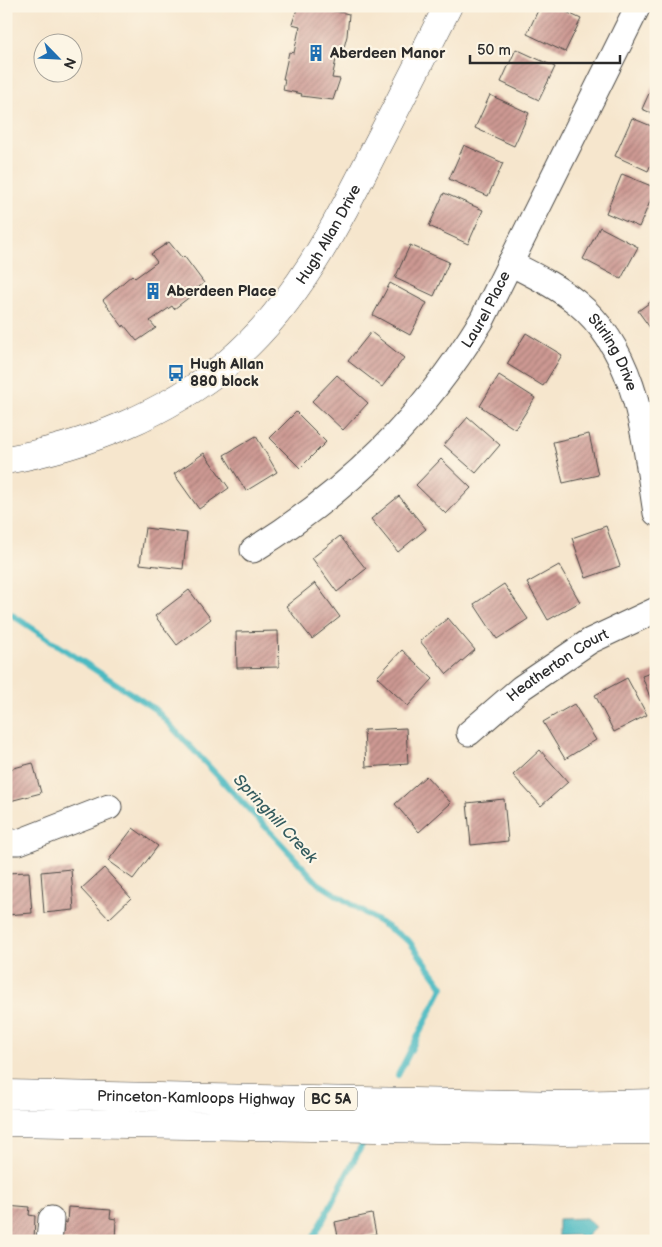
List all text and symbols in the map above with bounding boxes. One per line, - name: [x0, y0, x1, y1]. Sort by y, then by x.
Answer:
- north arrow: [32, 32, 82, 82]
- scale bar: [470, 32, 620, 64]
- text: 50 m: [477, 41, 511, 60]
- building icon: Aberdeen Manor: [306, 43, 326, 63]
- place label: Aberdeen Manor: [329, 44, 446, 63]
- text: N: [60, 55, 79, 71]
- street label: Hugh Allan Drive: [292, 181, 365, 288]
- street label: Laurel Place: [458, 268, 515, 352]
- building icon: Aberdeen Place: [143, 281, 163, 301]
- place label: Aberdeen Place: [166, 282, 277, 301]
- street label: Stirling Drive: [583, 310, 641, 393]
- place label: Hugh Allan 880 block: [190, 355, 264, 391]
- bus stop icon: Hugh Allan 880 block: [166, 363, 186, 383]
- street label: Heatherton Court: [503, 625, 612, 706]
- water label: Springhill Creek: [229, 771, 322, 868]
- street label: Princeton-Kamloops Highway: [97, 1087, 295, 1110]
- road number: BC 5A: [305, 1088, 357, 1110]

